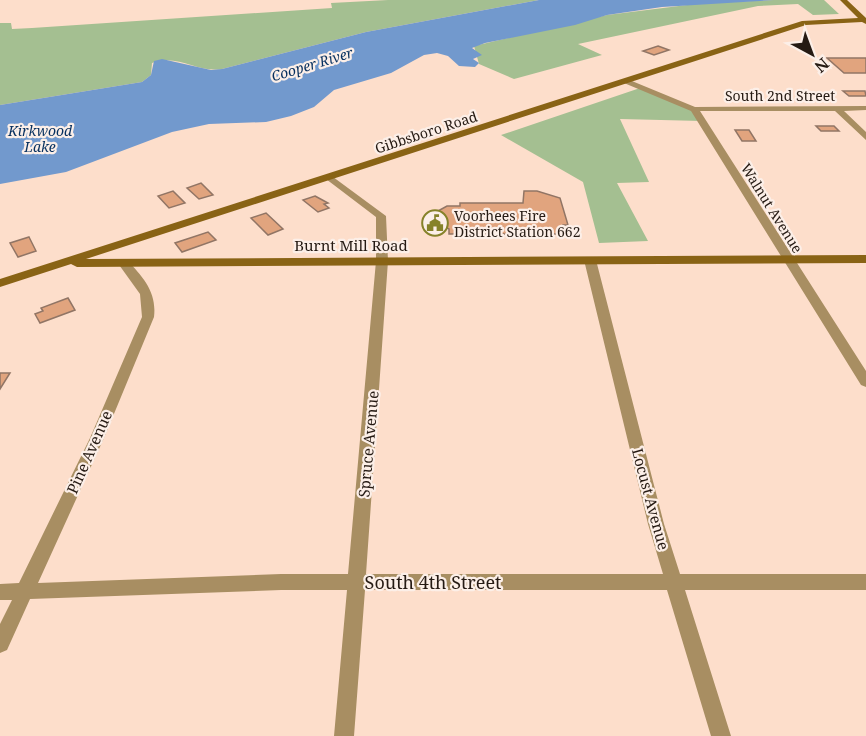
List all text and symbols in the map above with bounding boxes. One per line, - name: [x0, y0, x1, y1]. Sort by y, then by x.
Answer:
- north arrow: [782, 24, 842, 84]
- water label: Cooper River: [269, 42, 356, 85]
- text: N: [810, 53, 834, 78]
- street label: South 2nd Street: [725, 86, 835, 105]
- street label: Gibbsboro Road: [372, 106, 480, 158]
- water label: Kirkwood Lake: [7, 121, 73, 156]
- street label: Walnut Avenue: [737, 160, 807, 256]
- place label: Voorhees Fire District Station 662: [454, 206, 581, 241]
- public building icon: Voorhees Fire District Station 662: [420, 208, 450, 238]
- street label: Burnt Mill Road: [294, 235, 408, 255]
- street label: Spruce Avenue: [353, 390, 383, 498]
- street label: Pine Avenue: [62, 407, 116, 497]
- street label: Locust Avenue: [628, 446, 674, 552]
- street label: South 4th Street: [365, 570, 501, 594]

